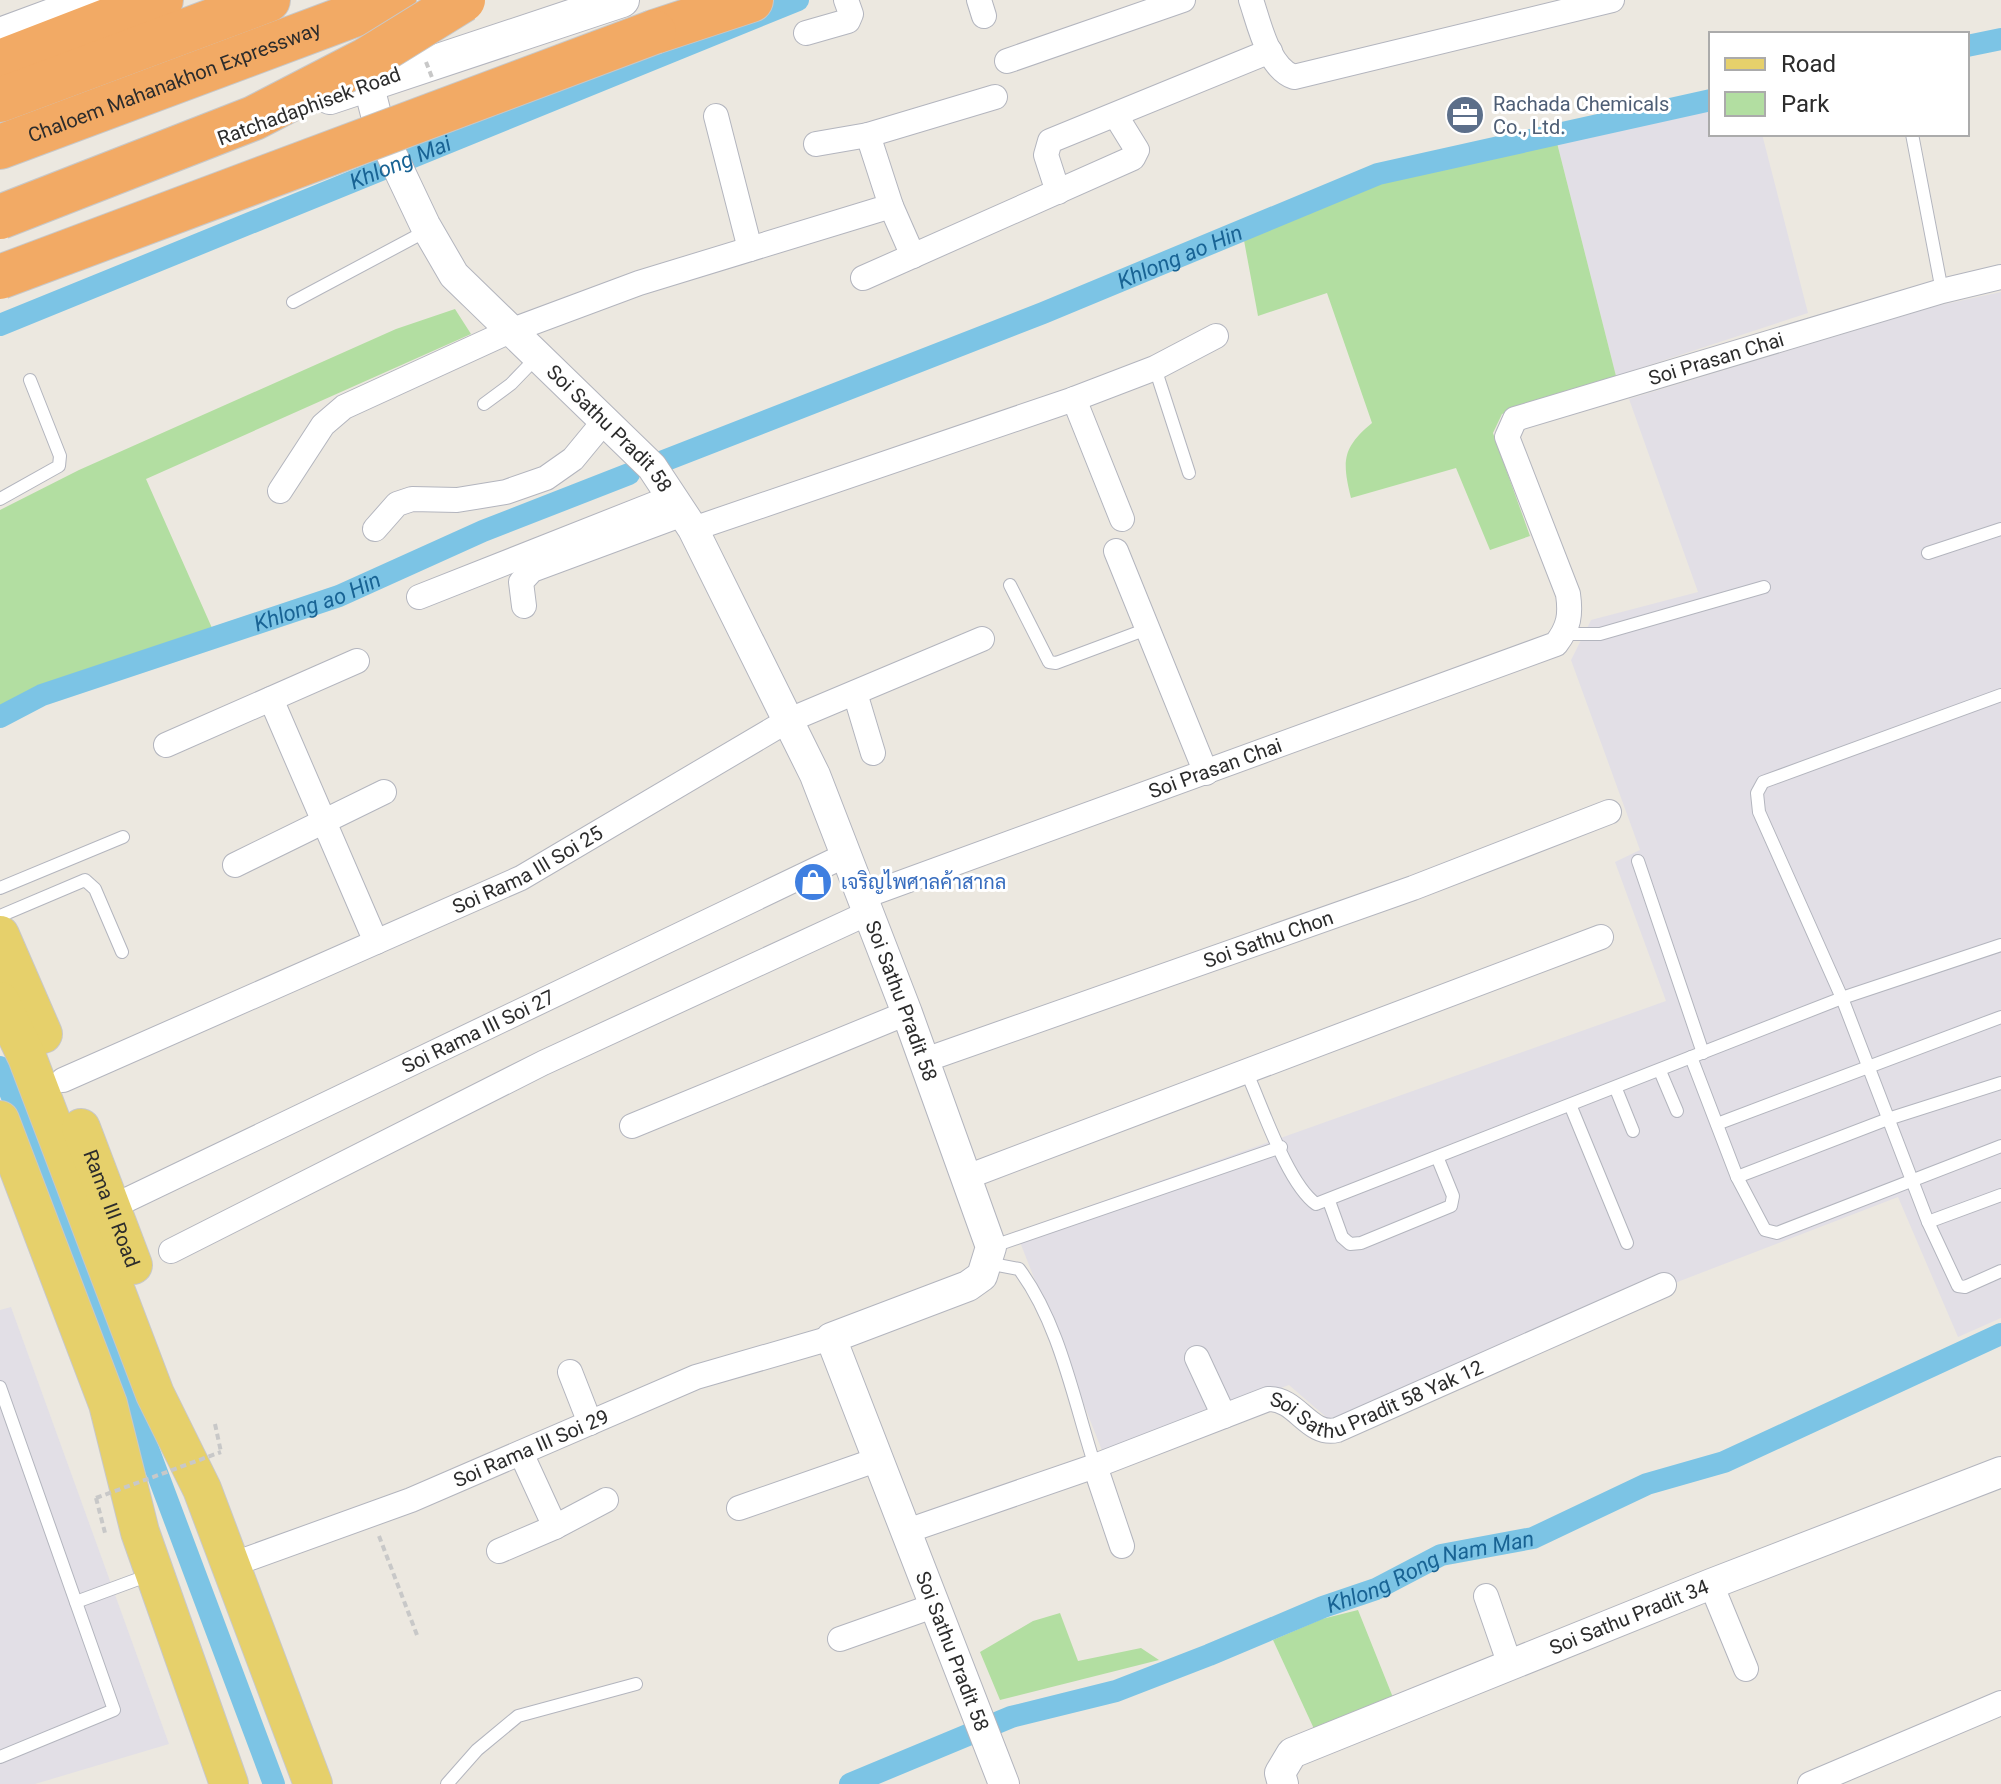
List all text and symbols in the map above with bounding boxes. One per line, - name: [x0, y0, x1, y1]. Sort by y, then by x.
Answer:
- street label: Chaloem Mahanakhon Expressway: [24, 16, 325, 148]
- legend: [1709, 32, 1969, 136]
- text: Road: [1781, 50, 1836, 78]
- street label: Ratchadaphisek Road: [214, 62, 404, 150]
- text: Park: [1781, 90, 1830, 118]
- place label: Rachada Chemicals Co., Ltd.: [1493, 92, 1669, 139]
- office icon: Rachada Chemicals Co., Ltd.: [1444, 94, 1486, 136]
- water label: Khlong Mai: [346, 130, 455, 194]
- water label: Khlong ao Hin: [1114, 220, 1246, 294]
- street label: Soi Prasan Chai: [1646, 327, 1787, 390]
- street label: Soi Sathu Pradit 58: [542, 360, 677, 497]
- water label: Khlong ao Hin: [251, 567, 385, 636]
- street label: Soi Prasan Chai: [1145, 733, 1285, 803]
- street label: Soi Rama III Soi 25: [449, 821, 607, 919]
- shop icon: เจริญไพศาลค้าสากล: [792, 861, 834, 903]
- place label: เจริญไพศาลค้าสากล: [841, 869, 1006, 894]
- street label: Soi Sathu Chon: [1200, 905, 1336, 973]
- street label: Soi Sathu Pradit 58: [860, 917, 942, 1084]
- street label: Soi Rama III Soi 27: [398, 985, 558, 1078]
- street label: Rama III Road: [78, 1146, 145, 1271]
- street label: Soi Sathu Pradit 58 Yak 12: [1268, 1355, 1487, 1443]
- street label: Soi Rama III Soi 29: [450, 1404, 612, 1492]
- water label: Khlong Rong Nam Man: [1323, 1526, 1536, 1618]
- street label: Soi Sathu Pradit 58: [911, 1568, 994, 1735]
- street label: Soi Sathu Pradit 34: [1546, 1574, 1712, 1660]

